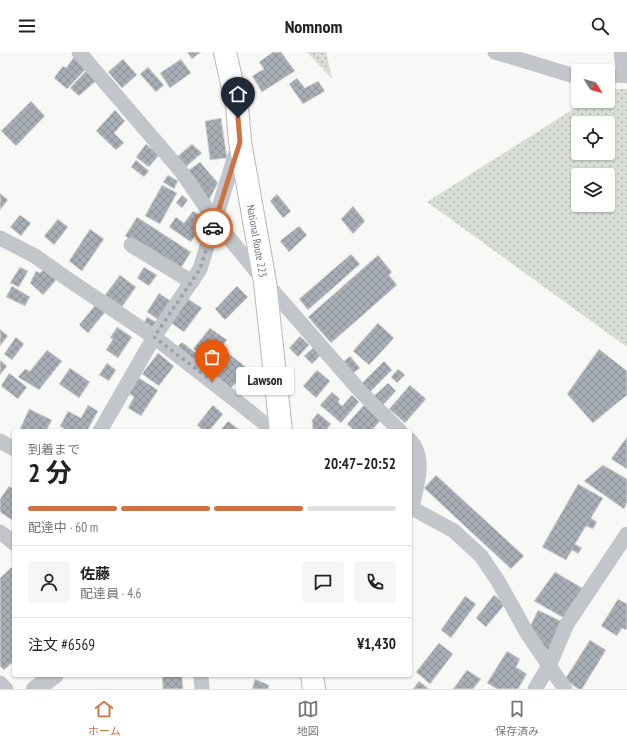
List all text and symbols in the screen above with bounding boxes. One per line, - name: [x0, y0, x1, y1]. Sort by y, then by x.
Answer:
- icon: menu: [16, 15, 38, 37]
- text: Nomnom: [285, 15, 342, 38]
- icon: search: [589, 15, 611, 37]
- north arrow: [571, 64, 615, 108]
- map controls: [571, 64, 615, 212]
- pin: [221, 77, 255, 118]
- icon: home: [227, 83, 249, 105]
- button: locate: [571, 116, 615, 160]
- button: layers: [571, 168, 615, 212]
- street label: National Route 223: [244, 204, 270, 279]
- courier: [193, 208, 233, 248]
- icon: car: [202, 217, 224, 239]
- pin: [195, 340, 229, 381]
- icon: bag: [201, 346, 223, 368]
- callout: Lawson: [236, 367, 294, 395]
- text: Lawson: [248, 372, 282, 389]
- text: 到着まで: [28, 441, 80, 458]
- text: 20:47–20:52: [324, 454, 396, 473]
- text: 2 分: [28, 456, 72, 489]
- text: 配達中 · 60 m: [28, 519, 98, 536]
- button: person: [28, 561, 70, 603]
- button: chat: [302, 561, 344, 603]
- button: phone: [354, 561, 396, 603]
- text: 佐藤: [80, 564, 110, 583]
- text: 配達員 · 4.6: [80, 585, 141, 602]
- text: ¥1,430: [357, 634, 396, 653]
- text: 注文 #6569: [28, 635, 95, 654]
- tab: ホーム: [88, 698, 121, 738]
- tab: 地図: [297, 698, 319, 738]
- tab: 保存済み: [495, 698, 539, 738]

